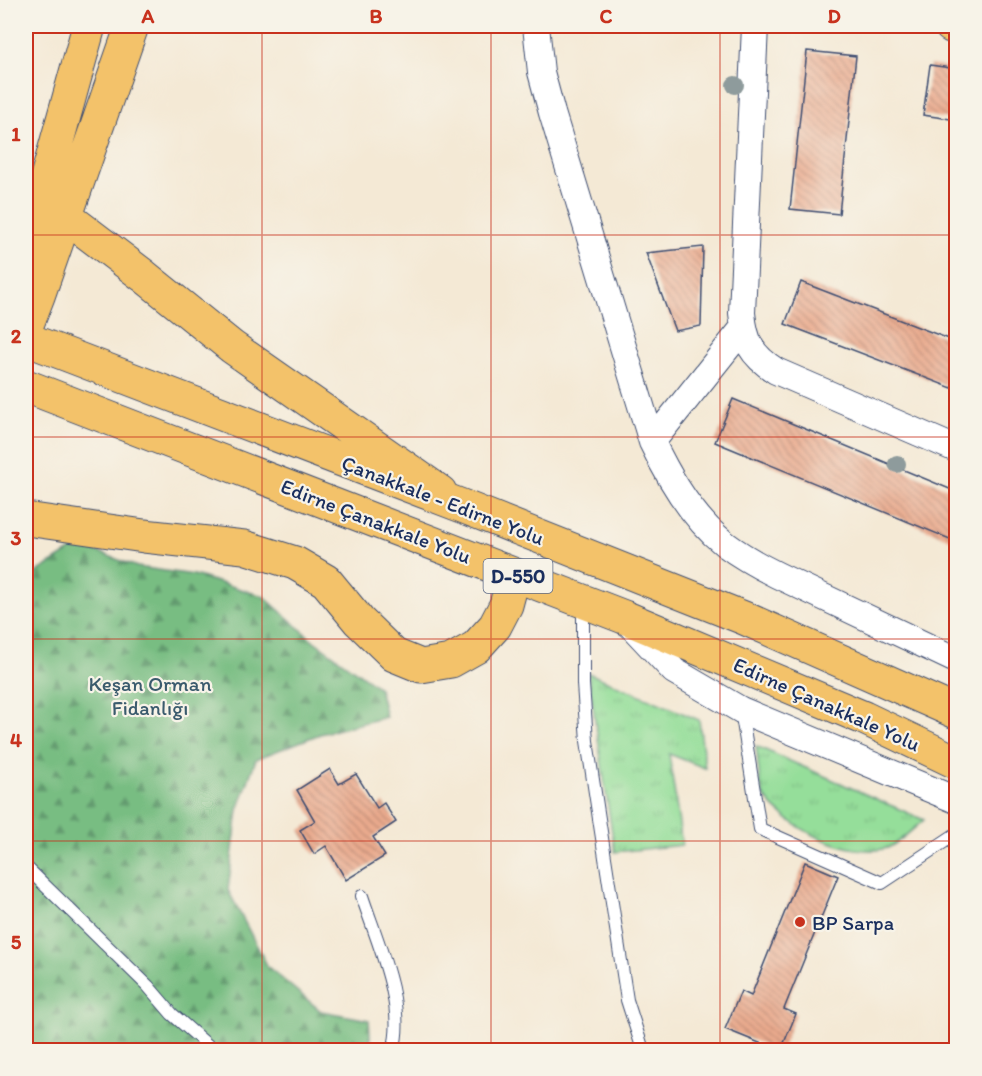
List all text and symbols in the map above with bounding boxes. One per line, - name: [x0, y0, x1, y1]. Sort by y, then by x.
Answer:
- text: A: [141, 4, 155, 28]
- text: B: [370, 4, 383, 28]
- text: C: [600, 4, 613, 28]
- text: D: [827, 4, 841, 28]
- text: 1: [11, 122, 21, 146]
- text: 2: [11, 324, 22, 348]
- street label: Çanakkale - Edirne Yolu: [338, 450, 548, 550]
- street label: Edirne Çanakkale Yolu: [277, 473, 475, 569]
- text: 3: [11, 526, 22, 550]
- road number: D-550: [484, 559, 552, 593]
- street label: Edirne Çanakkale Yolu: [730, 652, 924, 756]
- park label: Keşan Orman Fidanlığı: [88, 671, 212, 720]
- text: 4: [10, 728, 22, 752]
- place label: BP Sarpa: [812, 910, 894, 935]
- marker: BP Sarpa: [793, 915, 807, 929]
- text: 5: [11, 930, 22, 954]

